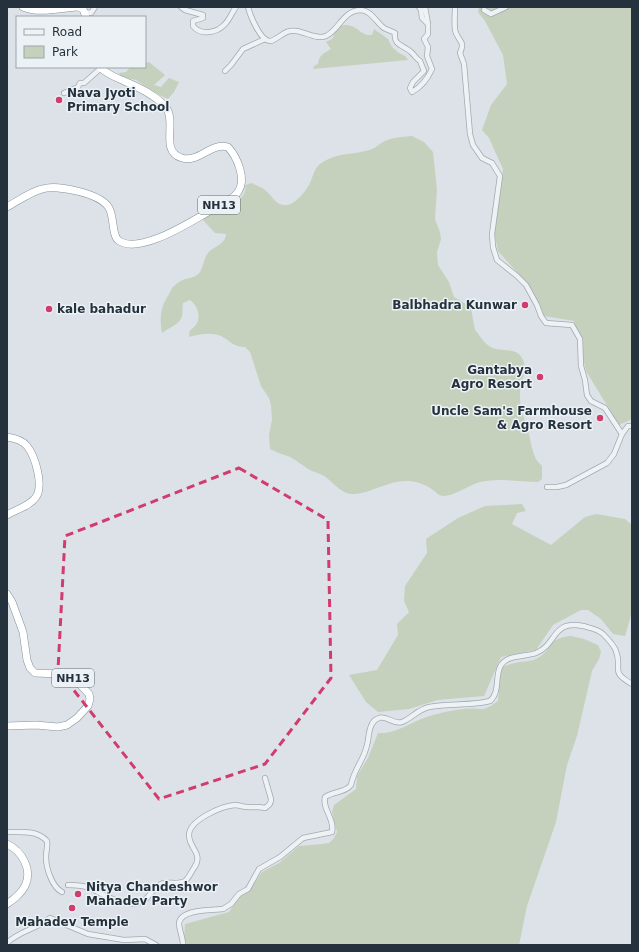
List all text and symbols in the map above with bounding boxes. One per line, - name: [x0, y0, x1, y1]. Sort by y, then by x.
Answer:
- legend: [16, 16, 146, 68]
- text: Road: [52, 25, 82, 39]
- text: Park: [52, 45, 78, 59]
- place label: Nava Jyoti Primary School: [67, 86, 169, 114]
- marker: Nava Jyoti Primary School: [54, 95, 64, 105]
- road number: NH13: [198, 196, 240, 214]
- place label: Balbhadra Kunwar: [392, 298, 517, 312]
- marker: Balbhadra Kunwar: [520, 300, 530, 310]
- place label: kale bahadur: [57, 302, 146, 316]
- marker: kale bahadur: [44, 304, 54, 314]
- place label: Gantabya Agro Resort: [451, 363, 532, 391]
- marker: Gantabya Agro Resort: [535, 372, 545, 382]
- place label: Uncle Sam's Farmhouse & Agro Resort: [431, 404, 592, 432]
- marker: Uncle Sam's Farmhouse & Agro Resort: [595, 413, 605, 423]
- road number: NH13: [52, 669, 94, 687]
- place label: Nitya Chandeshwor Mahadev Party: [86, 880, 218, 908]
- marker: Nitya Chandeshwor Mahadev Party: [73, 889, 83, 899]
- marker: Mahadev Temple: [67, 903, 77, 913]
- place label: Mahadev Temple: [15, 915, 129, 929]

